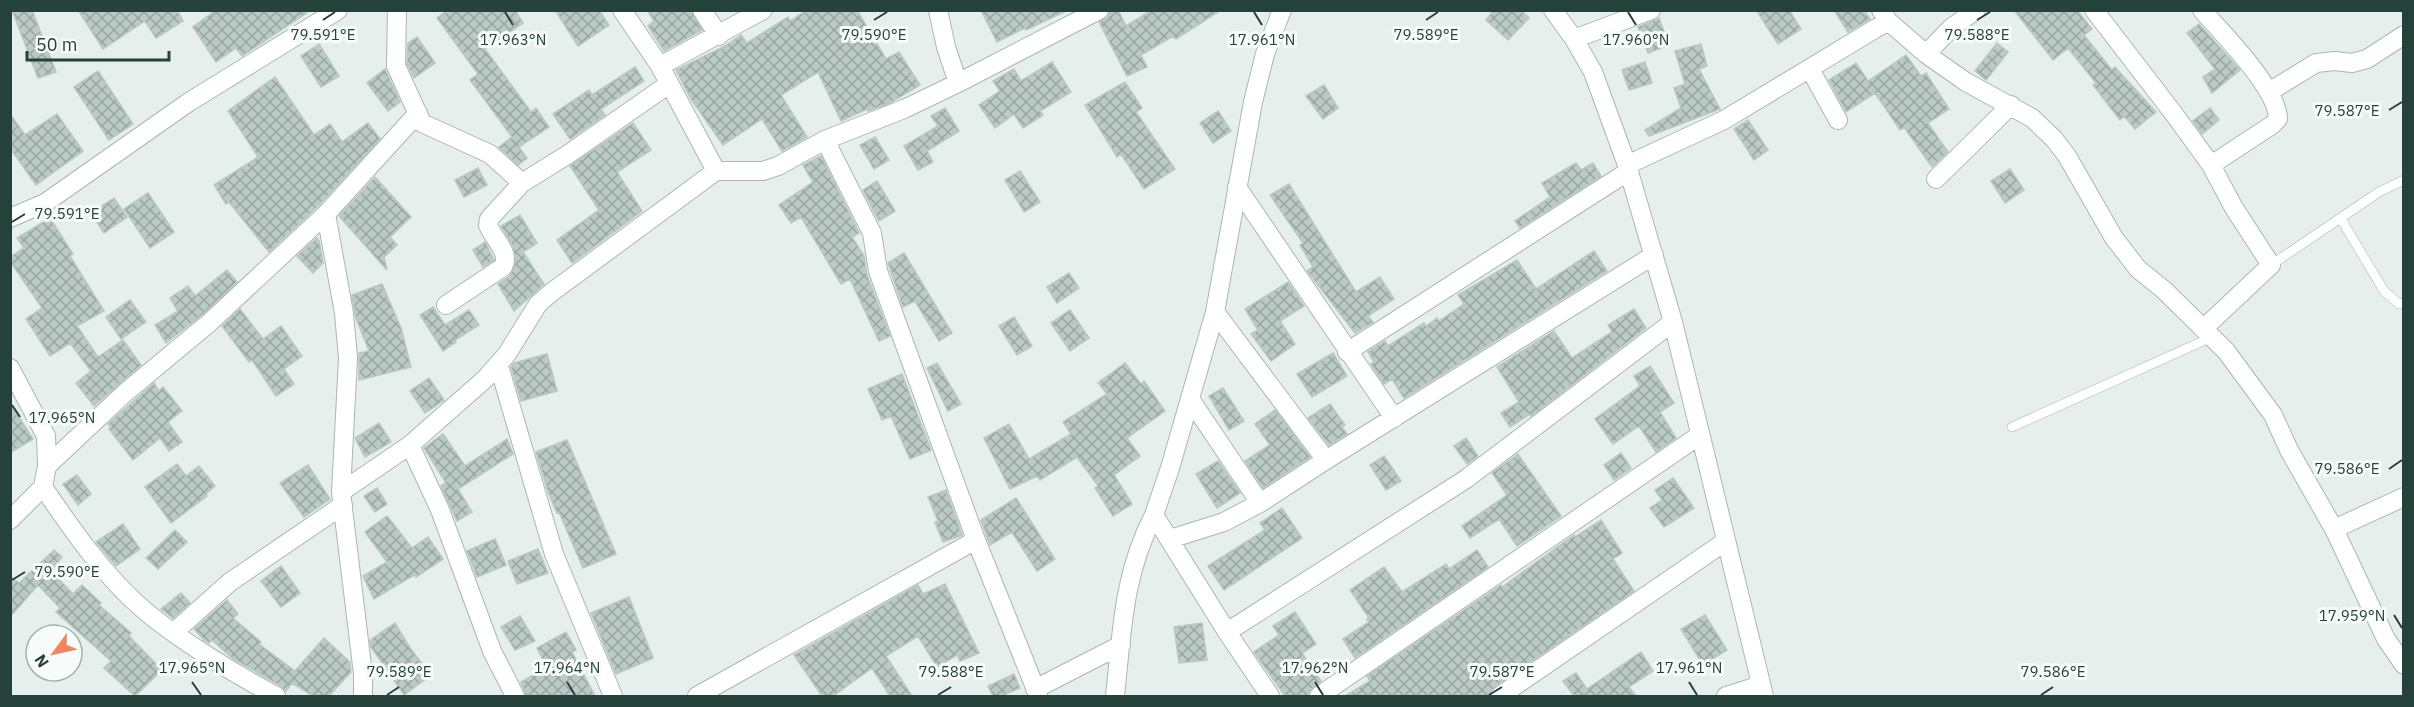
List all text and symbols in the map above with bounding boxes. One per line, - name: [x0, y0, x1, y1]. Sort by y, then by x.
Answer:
- scale bar: [27, 24, 170, 62]
- text: 79.591°E: [291, 25, 355, 44]
- text: 79.590°E: [842, 25, 906, 44]
- text: 79.589°E: [1394, 25, 1458, 44]
- text: 79.588°E: [1945, 25, 2009, 44]
- text: 17.963°N: [480, 30, 546, 49]
- text: 17.961°N: [1229, 30, 1295, 49]
- text: 17.960°N: [1603, 30, 1669, 49]
- text: 50 m: [36, 33, 78, 56]
- text: 79.587°E: [2315, 101, 2379, 120]
- text: 79.591°E: [35, 204, 99, 223]
- text: 17.965°N: [29, 408, 95, 427]
- text: 79.586°E: [2315, 459, 2379, 478]
- text: 79.590°E: [35, 562, 99, 581]
- text: 17.959°N: [2319, 606, 2385, 625]
- north arrow: [24, 623, 84, 683]
- text: N: [30, 651, 53, 671]
- text: 17.965°N: [159, 658, 225, 677]
- text: 17.964°N: [534, 658, 600, 677]
- text: 17.962°N: [1282, 658, 1348, 677]
- text: 17.961°N: [1656, 658, 1722, 677]
- text: 79.589°E: [367, 662, 431, 681]
- text: 79.588°E: [919, 662, 983, 681]
- text: 79.587°E: [1470, 662, 1534, 681]
- text: 79.586°E: [2021, 662, 2085, 681]

